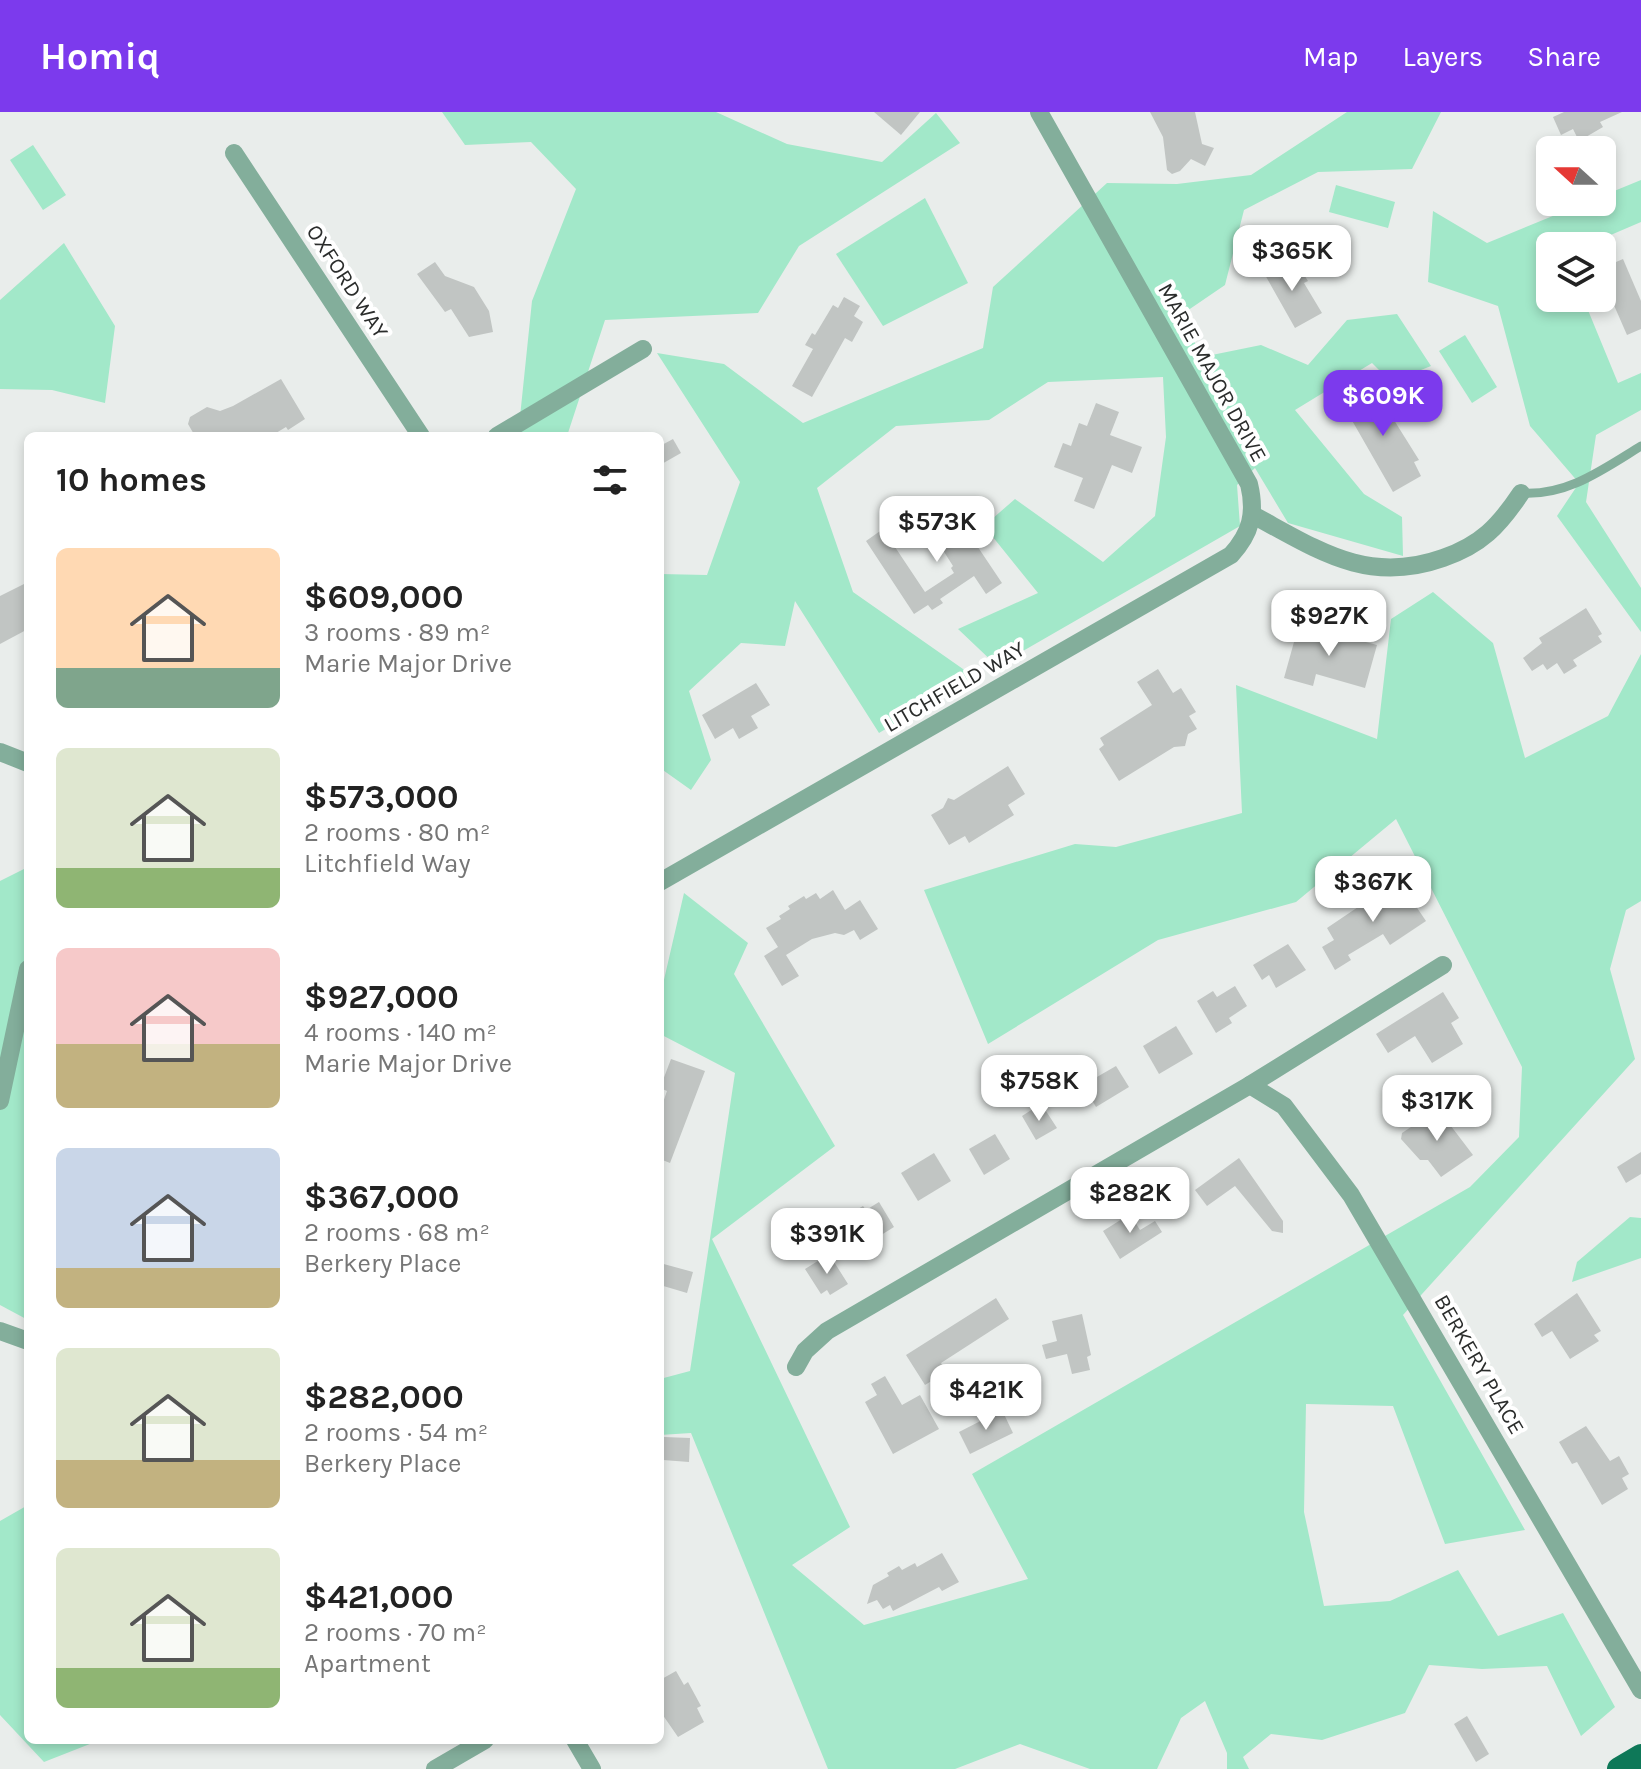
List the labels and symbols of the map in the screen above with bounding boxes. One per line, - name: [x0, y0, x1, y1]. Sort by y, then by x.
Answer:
- north arrow: [1536, 136, 1616, 216]
- street label: OXFORD WAY: [301, 220, 393, 343]
- pin: $365K: [1236, 225, 1348, 293]
- street label: MARIE MAJOR DRIVE: [1152, 279, 1272, 466]
- pin: $609K: [1327, 370, 1439, 438]
- pin: $573K: [881, 496, 993, 564]
- pin: $927K: [1273, 590, 1385, 658]
- street label: LITCHFIELD WAY: [879, 636, 1030, 738]
- pin: $367K: [1317, 856, 1429, 924]
- pin: $758K: [983, 1055, 1095, 1123]
- pin: $317K: [1381, 1075, 1493, 1143]
- pin: $282K: [1074, 1167, 1186, 1235]
- pin: $391K: [771, 1208, 883, 1276]
- street label: BERKERY PLACE: [1429, 1290, 1530, 1439]
- pin: $421K: [930, 1364, 1042, 1432]

